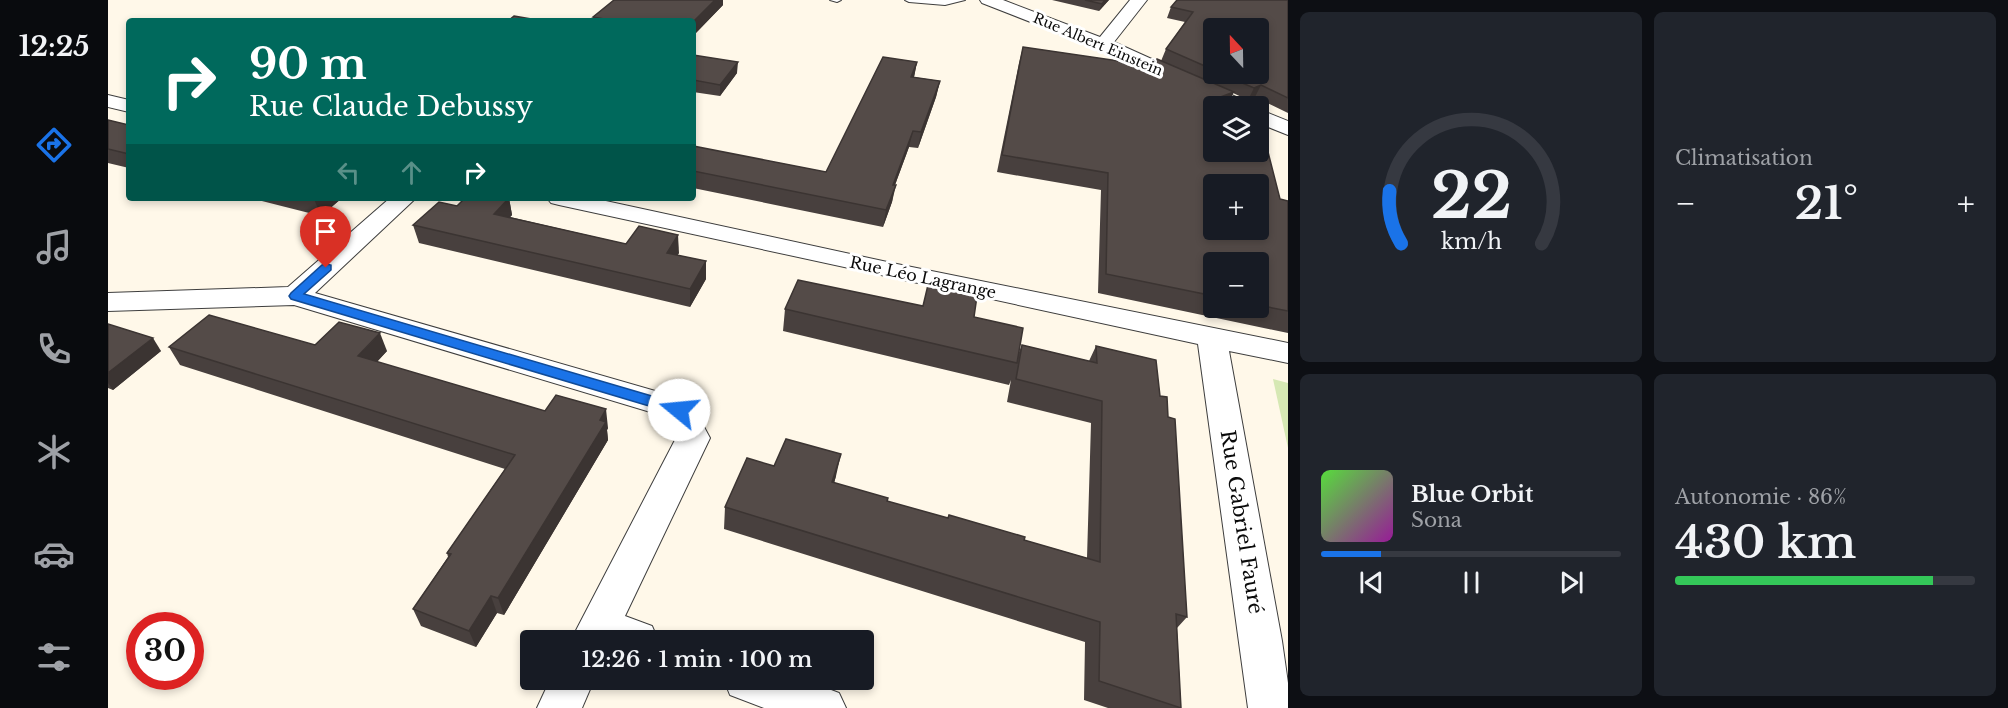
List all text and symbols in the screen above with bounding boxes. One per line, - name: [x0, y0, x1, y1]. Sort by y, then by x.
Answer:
- street label: Rue Albert Einstein: [1030, 9, 1166, 80]
- north arrow: [1203, 18, 1269, 84]
- map controls: [1203, 18, 1269, 318]
- text: 12:25: [19, 30, 89, 63]
- text: 90 m: [249, 38, 367, 90]
- icon: right: [150, 42, 228, 120]
- text: Rue Claude Debussy: [249, 90, 533, 123]
- button: layers: [1203, 96, 1269, 162]
- icon: directions: [33, 124, 75, 166]
- text: Climatisation: [1675, 146, 1813, 170]
- icon: left: [332, 156, 365, 189]
- icon: ahead: [395, 156, 428, 189]
- icon: right: [458, 156, 491, 189]
- text: 22: [1430, 157, 1512, 235]
- button: +: [1203, 174, 1269, 240]
- text: 21°: [1795, 175, 1858, 231]
- text: −: [1675, 183, 1696, 224]
- text: +: [1957, 183, 1975, 224]
- pin: [300, 206, 351, 268]
- icon: arrive: [309, 215, 342, 248]
- icon: music: [33, 226, 75, 268]
- text: km/h: [1441, 228, 1502, 255]
- street label: Rue Léo Lagrange: [848, 252, 998, 302]
- button: −: [1203, 252, 1269, 318]
- icon: phone: [33, 328, 75, 370]
- position arrow: [647, 378, 711, 442]
- street label: Rue Gabriel Fauré: [1216, 428, 1268, 616]
- icon: climate: [33, 431, 75, 473]
- text: Blue Orbit: [1411, 481, 1533, 508]
- text: Autonomie · 86%: [1675, 485, 1846, 509]
- text: Sona: [1411, 508, 1462, 532]
- text: 430 km: [1675, 514, 1856, 570]
- icon: car: [33, 533, 75, 575]
- icon: previous: [1355, 566, 1388, 599]
- icon: pause: [1455, 566, 1488, 599]
- icon: next: [1555, 566, 1588, 599]
- speed limit sign: 30: [126, 612, 204, 690]
- icon: filters: [33, 636, 75, 678]
- text: 12:26 · 1 min · 100 m: [582, 646, 812, 673]

